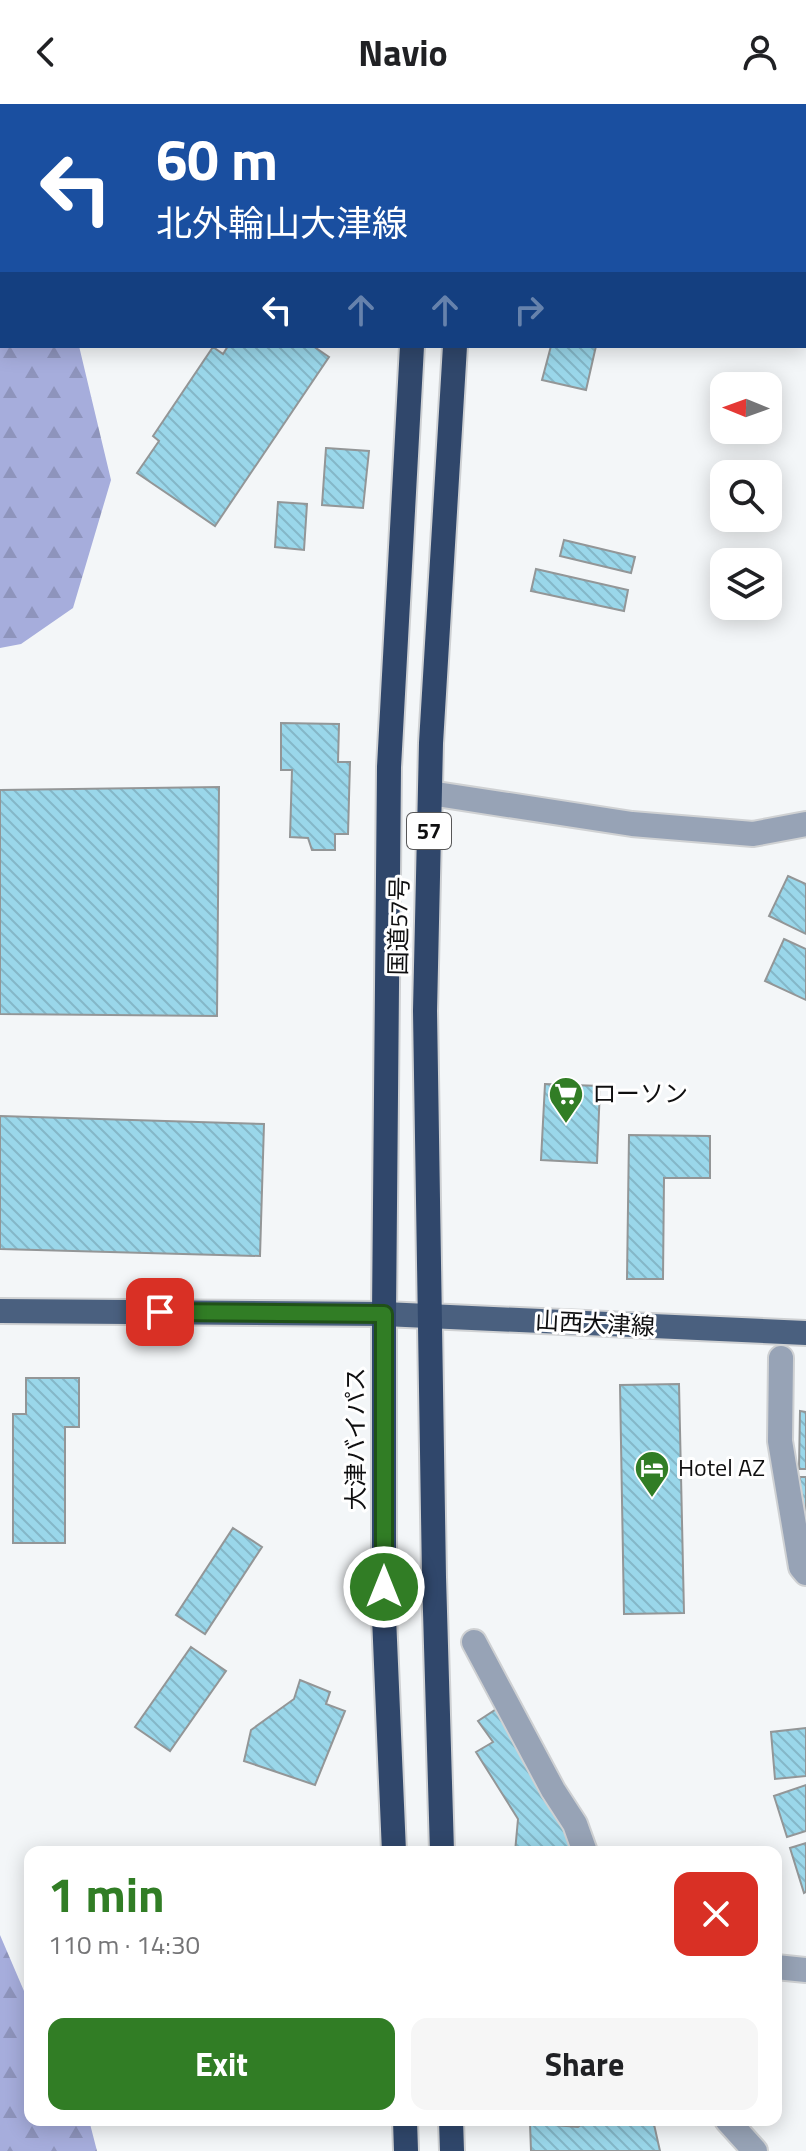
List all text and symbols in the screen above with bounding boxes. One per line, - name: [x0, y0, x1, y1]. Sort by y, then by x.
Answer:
- text: Navio: [358, 25, 448, 80]
- icon: back: [24, 30, 68, 74]
- icon: person: [738, 30, 782, 74]
- text: 60 m: [156, 117, 278, 202]
- icon: left: [24, 136, 128, 240]
- text: 北外輪山大津線: [156, 195, 408, 250]
- icon: left: [255, 288, 299, 332]
- icon: ahead: [339, 288, 383, 332]
- icon: ahead: [423, 288, 467, 332]
- icon: right: [507, 288, 551, 332]
- north arrow: [710, 372, 782, 444]
- map controls: [710, 372, 782, 620]
- button: search: [710, 460, 782, 532]
- button: layers: [710, 548, 782, 620]
- road number: 57: [407, 813, 451, 849]
- street label: 国道57号: [379, 876, 417, 976]
- supermarket icon: ローソン: [547, 1075, 585, 1125]
- place label: ローソン: [592, 1075, 688, 1111]
- pin: [126, 1278, 194, 1346]
- icon: arrive: [138, 1290, 182, 1334]
- street label: 山西大津線: [534, 1302, 656, 1344]
- street label: 大津バイパス: [337, 1367, 373, 1511]
- hotel icon: Hotel AZ: [633, 1449, 671, 1499]
- place label: Hotel AZ: [678, 1449, 765, 1485]
- position arrow: [342, 1545, 426, 1629]
- text: 1 min: [48, 1858, 165, 1931]
- button: close: [674, 1872, 758, 1956]
- text: 110 m · 14:30: [48, 1925, 200, 1964]
- button: Exit: [48, 2018, 395, 2110]
- button: Share: [411, 2018, 758, 2110]

